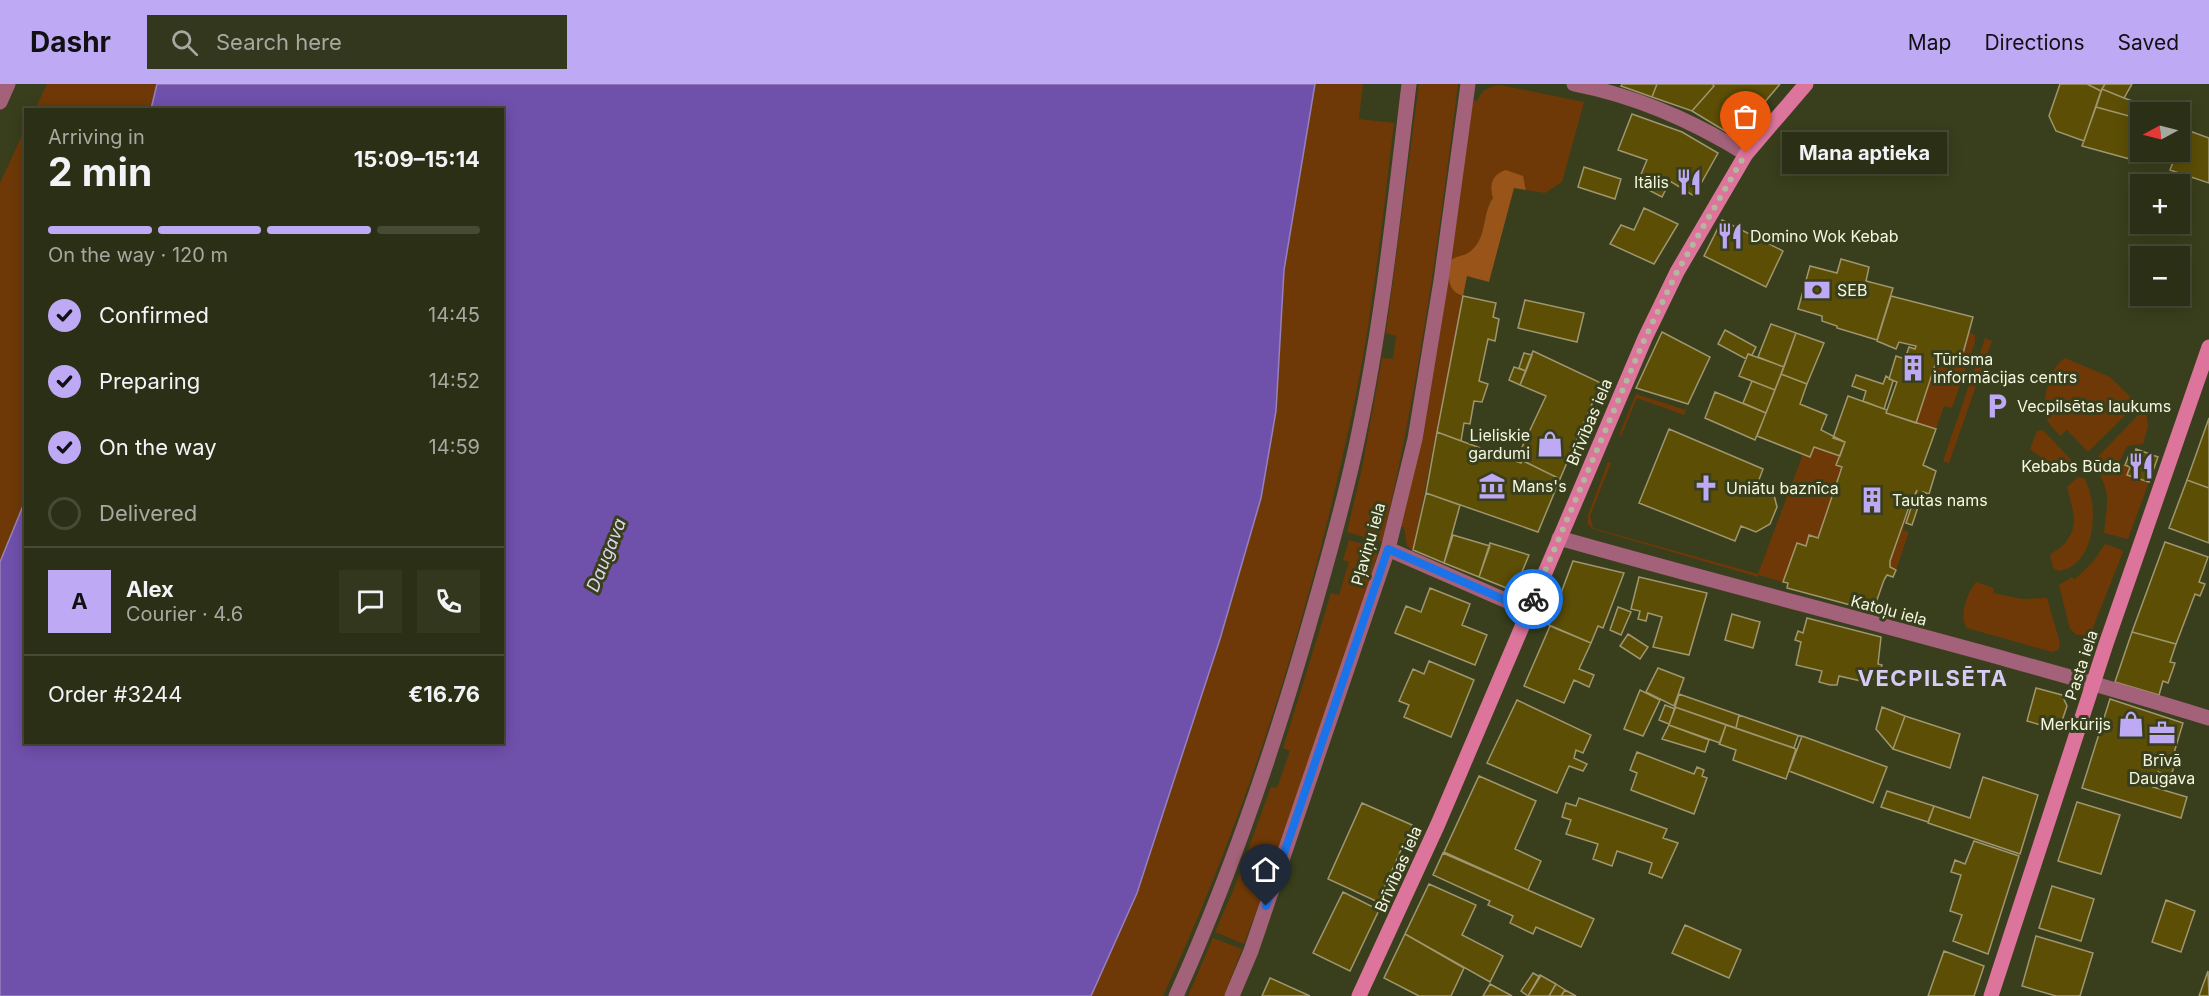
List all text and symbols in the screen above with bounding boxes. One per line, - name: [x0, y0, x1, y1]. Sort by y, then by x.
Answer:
- search box: [147, 15, 567, 69]
- text: Dashr: [30, 25, 111, 59]
- icon: search: [168, 26, 201, 59]
- text: Search here: [216, 29, 342, 55]
- text: Map: [1908, 30, 1951, 55]
- text: Directions: [1984, 30, 2085, 55]
- text: Saved: [2118, 30, 2179, 55]
- pin: [1720, 91, 1771, 153]
- icon: bag: [1729, 100, 1762, 133]
- north arrow: [2130, 102, 2190, 162]
- map controls: [2130, 102, 2190, 306]
- text: Arriving in: [48, 125, 145, 149]
- callout: Mana aptieka: [1782, 132, 1947, 174]
- text: Mana aptieka: [1799, 141, 1930, 165]
- text: 15:09–15:14: [354, 146, 480, 172]
- text: 2 min: [48, 148, 152, 195]
- restaurant icon: Itālis: [1674, 167, 1704, 197]
- place label: Itālis: [1634, 172, 1669, 192]
- button: +: [2130, 174, 2190, 234]
- restaurant icon: Domino Wok Kebab: [1715, 221, 1745, 251]
- place label: Domino Wok Kebab: [1750, 226, 1899, 246]
- text: On the way · 120 m: [48, 243, 228, 267]
- button: −: [2130, 246, 2190, 306]
- bank icon: SEB: [1802, 275, 1832, 305]
- place label: SEB: [1837, 280, 1867, 300]
- icon: check: [48, 299, 81, 332]
- text: Confirmed: [99, 302, 209, 328]
- text: 14:45: [428, 303, 480, 327]
- place label: Tūrisma informācijas centrs: [1933, 349, 2077, 387]
- building icon: Tūrisma informācijas centrs: [1898, 353, 1928, 383]
- icon: check: [48, 365, 81, 398]
- text: Preparing: [99, 368, 200, 394]
- text: 14:52: [429, 369, 480, 393]
- street label: Brīvības iela: [1562, 376, 1616, 468]
- parking icon: Vecpilsētas laukums: [1982, 391, 2012, 421]
- place label: Vecpilsētas laukums: [2017, 396, 2171, 416]
- place label: Lieliskie gardumi: [1468, 425, 1530, 463]
- shop icon: Lieliskie gardumi: [1535, 429, 1565, 459]
- icon: check: [48, 431, 81, 464]
- text: On the way: [99, 434, 217, 460]
- text: 14:59: [429, 435, 480, 459]
- restaurant icon: Kebabs Būda: [2126, 451, 2156, 481]
- place label: Kebabs Būda: [2021, 456, 2121, 476]
- museum icon: Mans's: [1477, 471, 1507, 501]
- church icon: Uniātu baznīca: [1691, 473, 1721, 503]
- place label: Mans's: [1512, 476, 1567, 496]
- place label: Uniātu baznīca: [1726, 478, 1839, 498]
- building icon: Tautas nams: [1857, 485, 1887, 515]
- place label: Tautas nams: [1892, 490, 1988, 510]
- text: Delivered: [99, 500, 197, 526]
- street label: Pļaviņu iela: [1347, 500, 1389, 588]
- water label: Daugava: [582, 515, 630, 595]
- courier: [1503, 569, 1563, 629]
- button: chat: [339, 570, 402, 633]
- button: phone: [417, 570, 480, 633]
- text: Alex: [126, 576, 174, 602]
- icon: bike: [1517, 583, 1550, 616]
- text: A: [71, 588, 88, 614]
- street label: Katoļu iela: [1849, 590, 1929, 630]
- text: Courier · 4.6: [126, 602, 243, 626]
- street label: Pasta iela: [2060, 627, 2102, 703]
- district label: VECPILSĒTA: [1858, 665, 2008, 691]
- text: Order #3244: [48, 681, 183, 707]
- text: €16.76: [408, 681, 480, 707]
- shop icon: Merkūrijs: [2116, 709, 2146, 739]
- place label: Merkūrijs: [2040, 714, 2111, 734]
- office icon: Brīvā Daugava: [2147, 718, 2177, 748]
- place label: Brīvā Daugava: [2129, 750, 2195, 788]
- street label: Brīvības iela: [1370, 823, 1426, 915]
- pin: [1240, 844, 1291, 906]
- icon: home: [1249, 853, 1282, 886]

